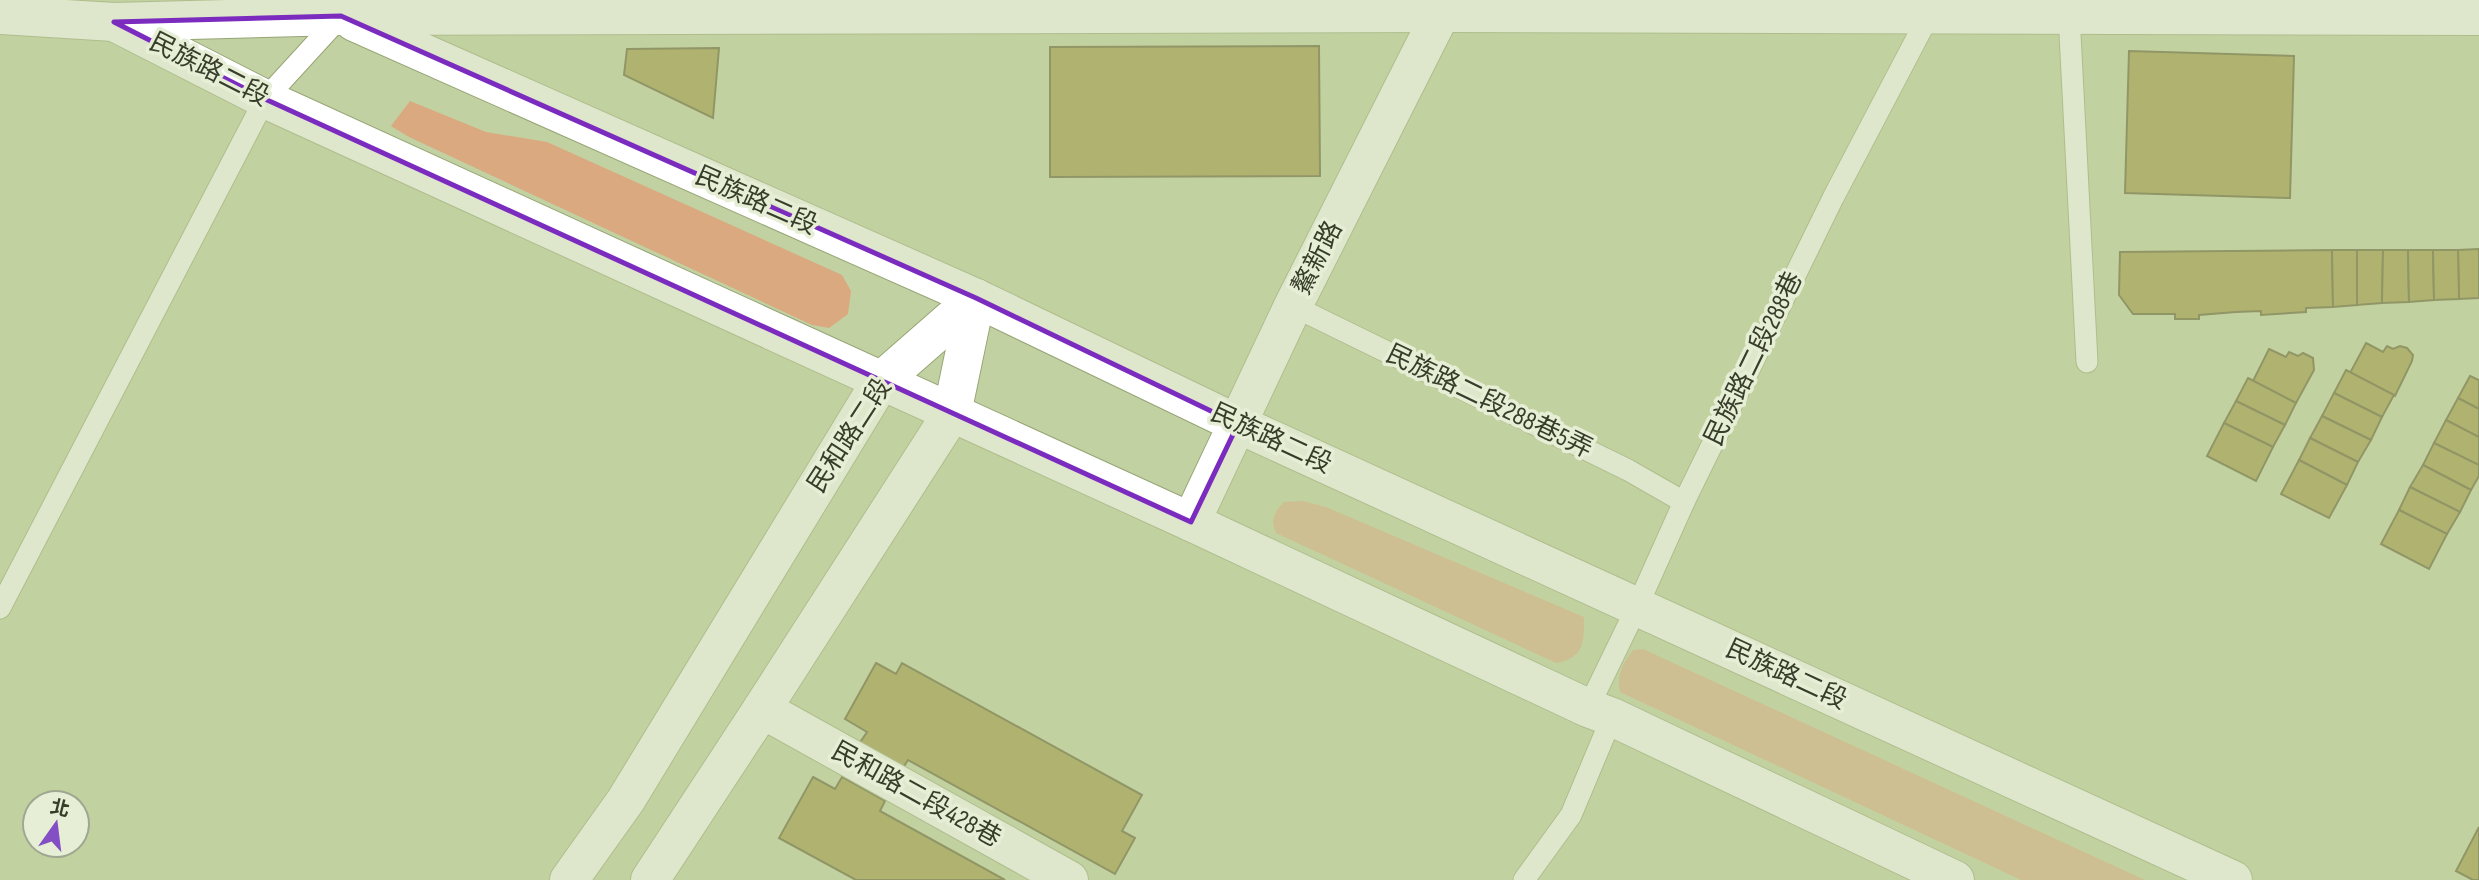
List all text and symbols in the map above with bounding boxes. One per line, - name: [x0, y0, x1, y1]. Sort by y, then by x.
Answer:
- street label: 民族路二段: [144, 27, 274, 113]
- street label: 民族路二段: [690, 160, 822, 242]
- street label: 鰲新路: [1286, 216, 1350, 300]
- street label: 民族路二段288巷: [1699, 267, 1809, 451]
- street label: 民族路二段288巷5弄: [1381, 339, 1597, 465]
- street label: 民和路二段: [802, 373, 898, 499]
- street label: 民族路二段: [1206, 397, 1336, 481]
- street label: 民族路二段: [1721, 633, 1851, 717]
- street label: 民和路二段428巷: [826, 736, 1006, 854]
- north arrow: [21, 789, 91, 859]
- text: 北: [48, 796, 72, 822]

